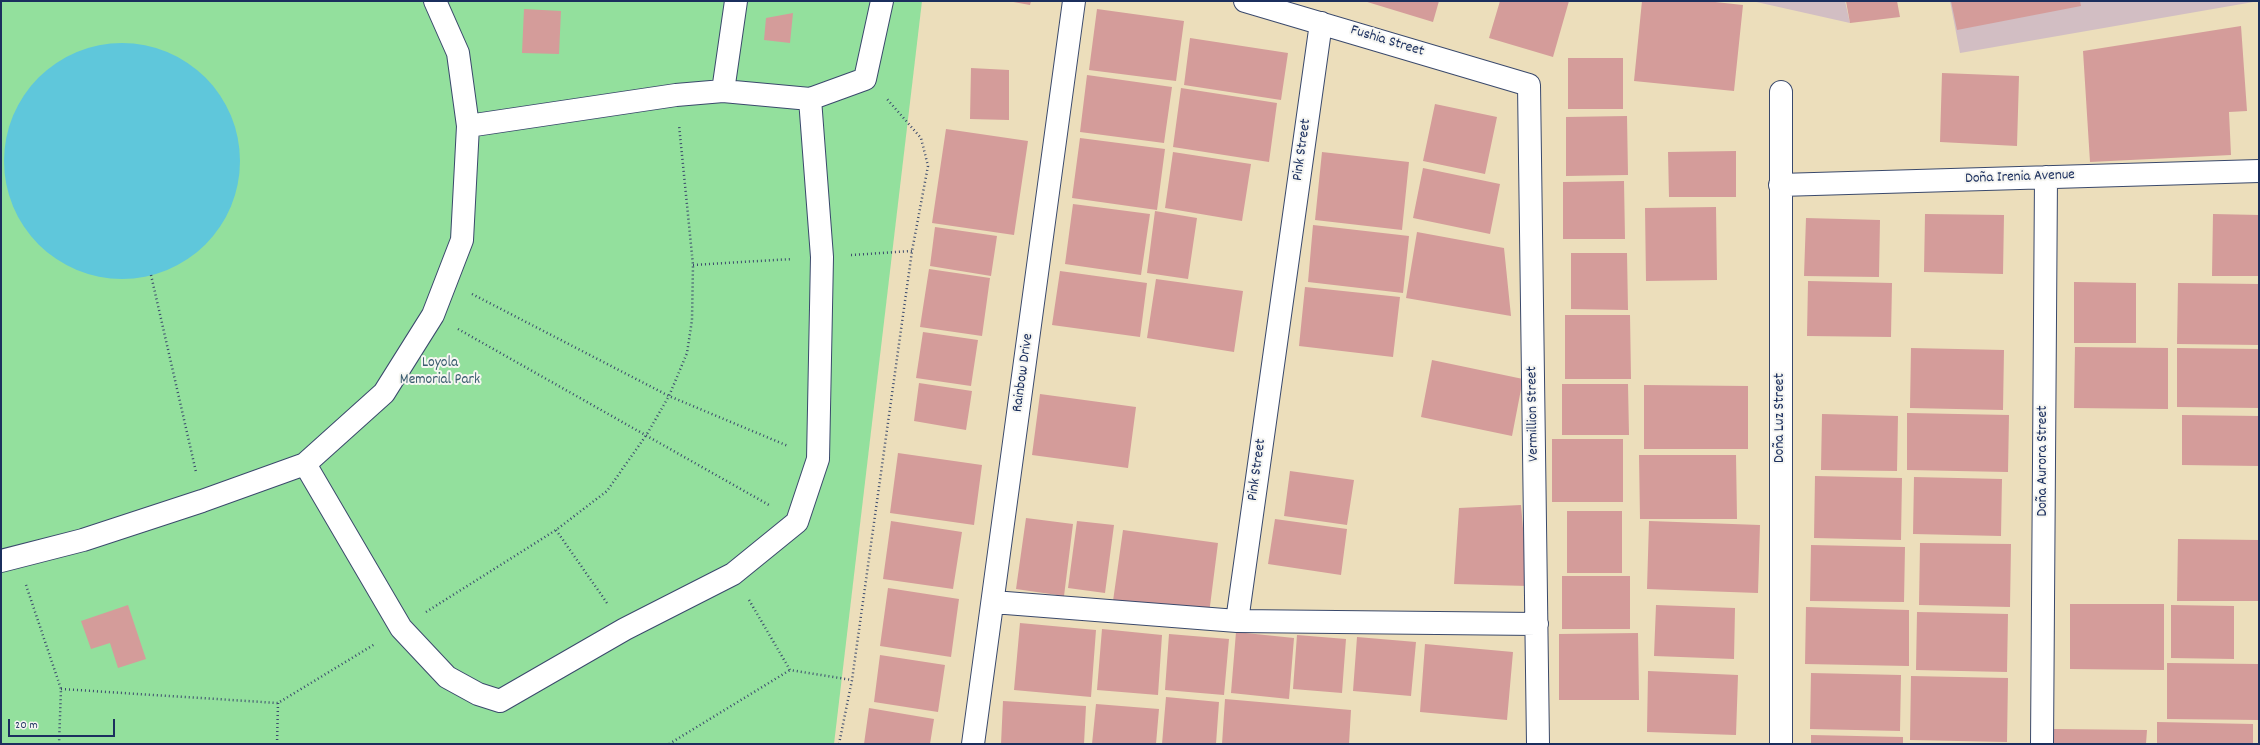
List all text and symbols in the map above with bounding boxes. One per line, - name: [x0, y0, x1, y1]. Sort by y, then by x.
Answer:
- street label: Fushia Street: [1348, 22, 1426, 62]
- street label: Pink Street: [1290, 118, 1316, 182]
- street label: Doña Irenia Avenue: [1965, 167, 2075, 189]
- street label: Rainbow Drive: [1010, 333, 1038, 413]
- park label: Loyola Memorial Park: [400, 355, 480, 390]
- street label: Vermillion Street: [1524, 366, 1544, 462]
- street label: Doña Luz Street: [1772, 373, 1790, 463]
- street label: Doña Aurora Street: [2035, 405, 2053, 517]
- street label: Pink Street: [1245, 438, 1271, 502]
- scale bar: [10, 711, 117, 737]
- text: 20 m: [15, 717, 38, 734]

